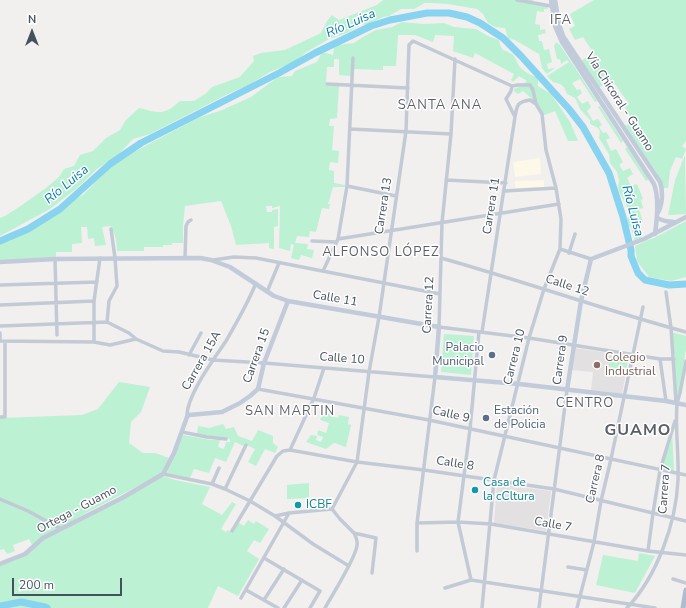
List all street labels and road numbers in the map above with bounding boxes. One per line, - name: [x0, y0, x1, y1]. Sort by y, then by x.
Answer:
- street label: Vía Chicoral - Guamo: [582, 50, 656, 154]
- street label: Carrera 13: [372, 177, 396, 235]
- street label: Carrera 11: [480, 177, 504, 235]
- street label: Calle 12: [543, 272, 591, 300]
- street label: Carrera 12: [420, 276, 438, 334]
- street label: Calle 11: [312, 288, 358, 310]
- street label: Carrera 15: [240, 327, 274, 385]
- street label: Carrera 10: [501, 327, 529, 387]
- street label: Carrera 15A: [179, 329, 225, 393]
- street label: Carrera 9: [550, 334, 572, 386]
- street label: Calle 10: [319, 350, 365, 368]
- street label: Calle 9: [431, 404, 471, 426]
- street label: Carrera 8: [583, 453, 609, 505]
- street label: Calle 8: [435, 454, 475, 474]
- street label: Carrera 7: [656, 464, 674, 514]
- street label: Ortega - Guamo: [35, 483, 119, 537]
- street label: Calle 7: [533, 515, 573, 535]

